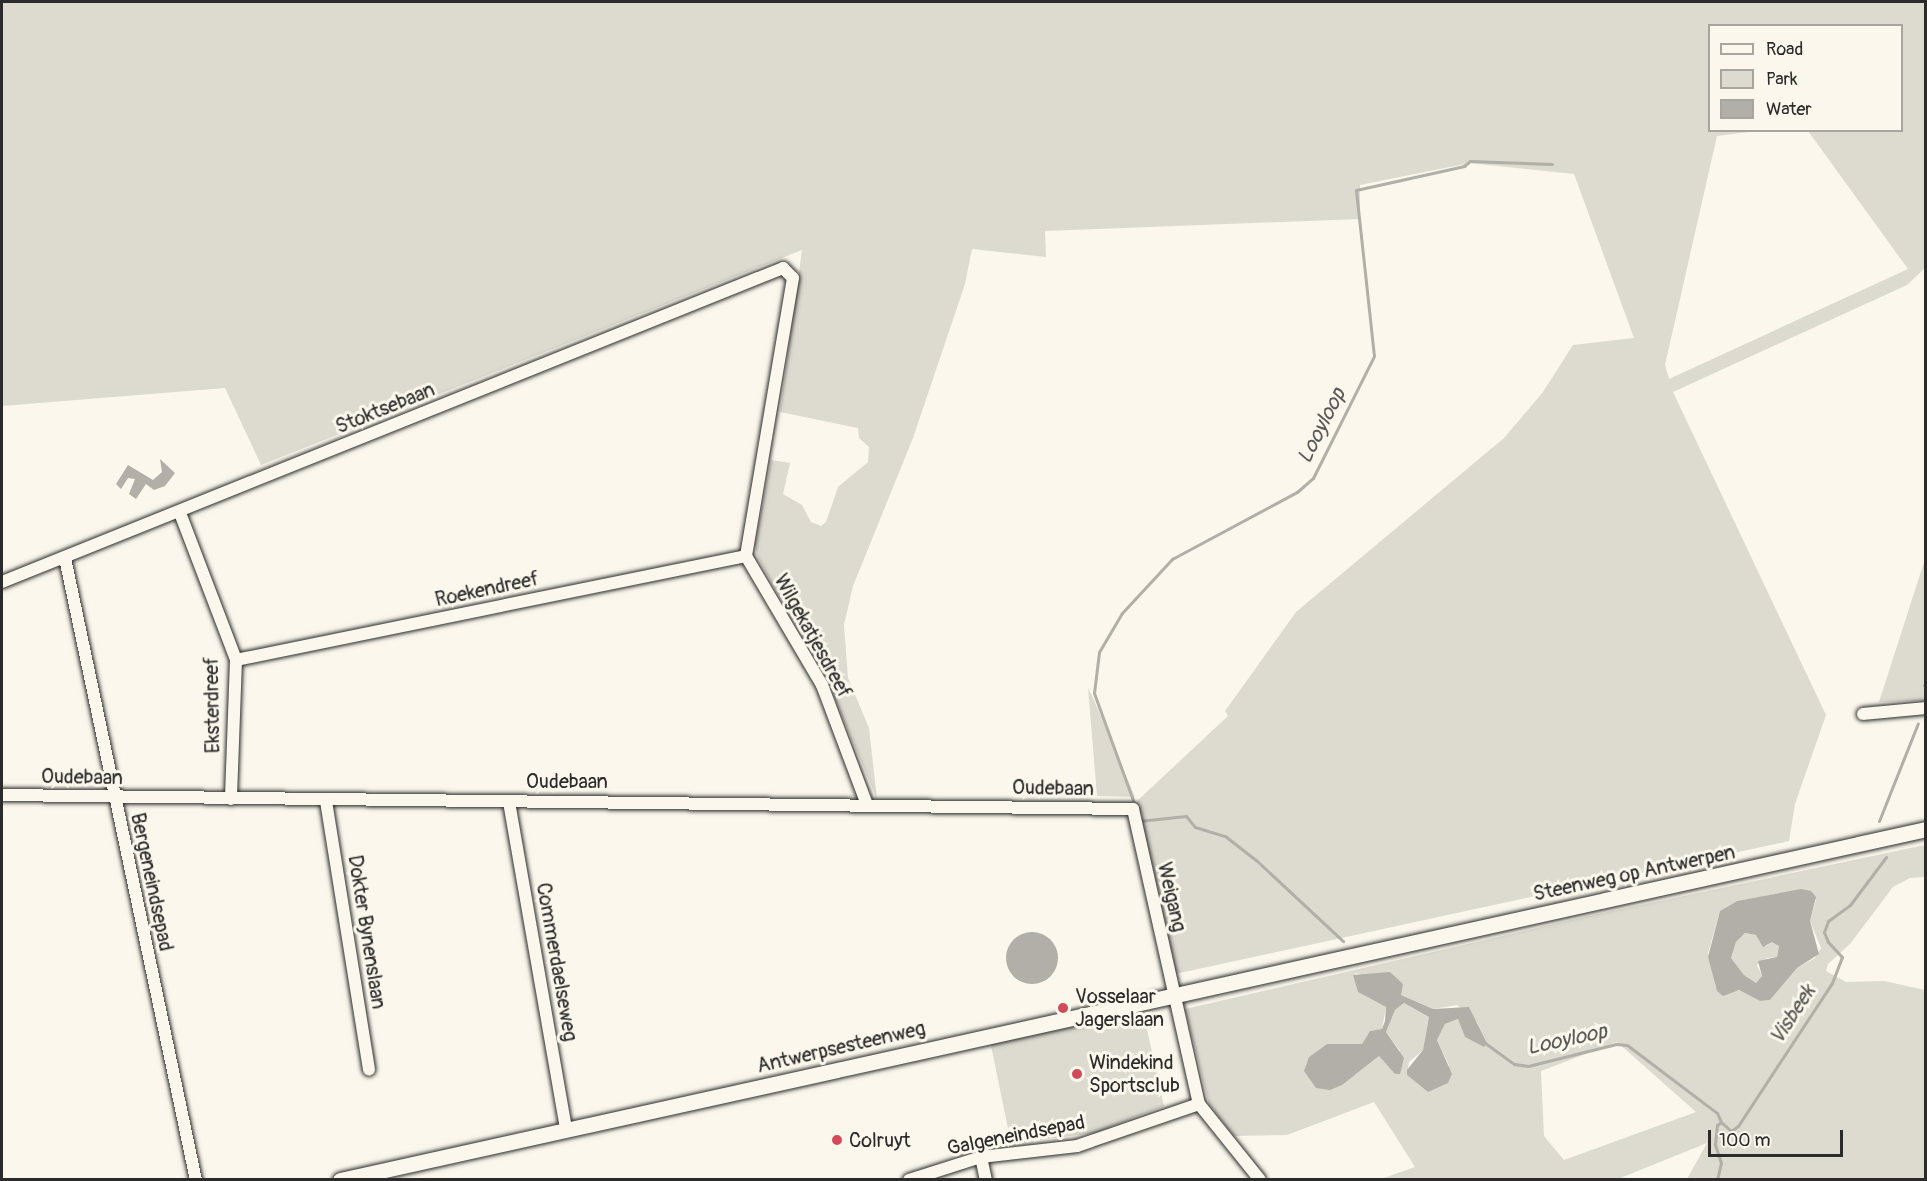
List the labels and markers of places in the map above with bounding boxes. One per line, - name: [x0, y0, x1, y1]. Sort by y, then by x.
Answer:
- place label: Vosselaar Jagerslaan: [1075, 984, 1164, 1031]
- marker: Vosselaar Jagerslaan: [1056, 1001, 1070, 1015]
- place label: Windekind Sportsclub: [1089, 1050, 1180, 1097]
- marker: Windekind Sportsclub: [1070, 1067, 1084, 1081]
- place label: Colruyt: [849, 1128, 911, 1152]
- marker: Colruyt: [830, 1133, 844, 1147]

